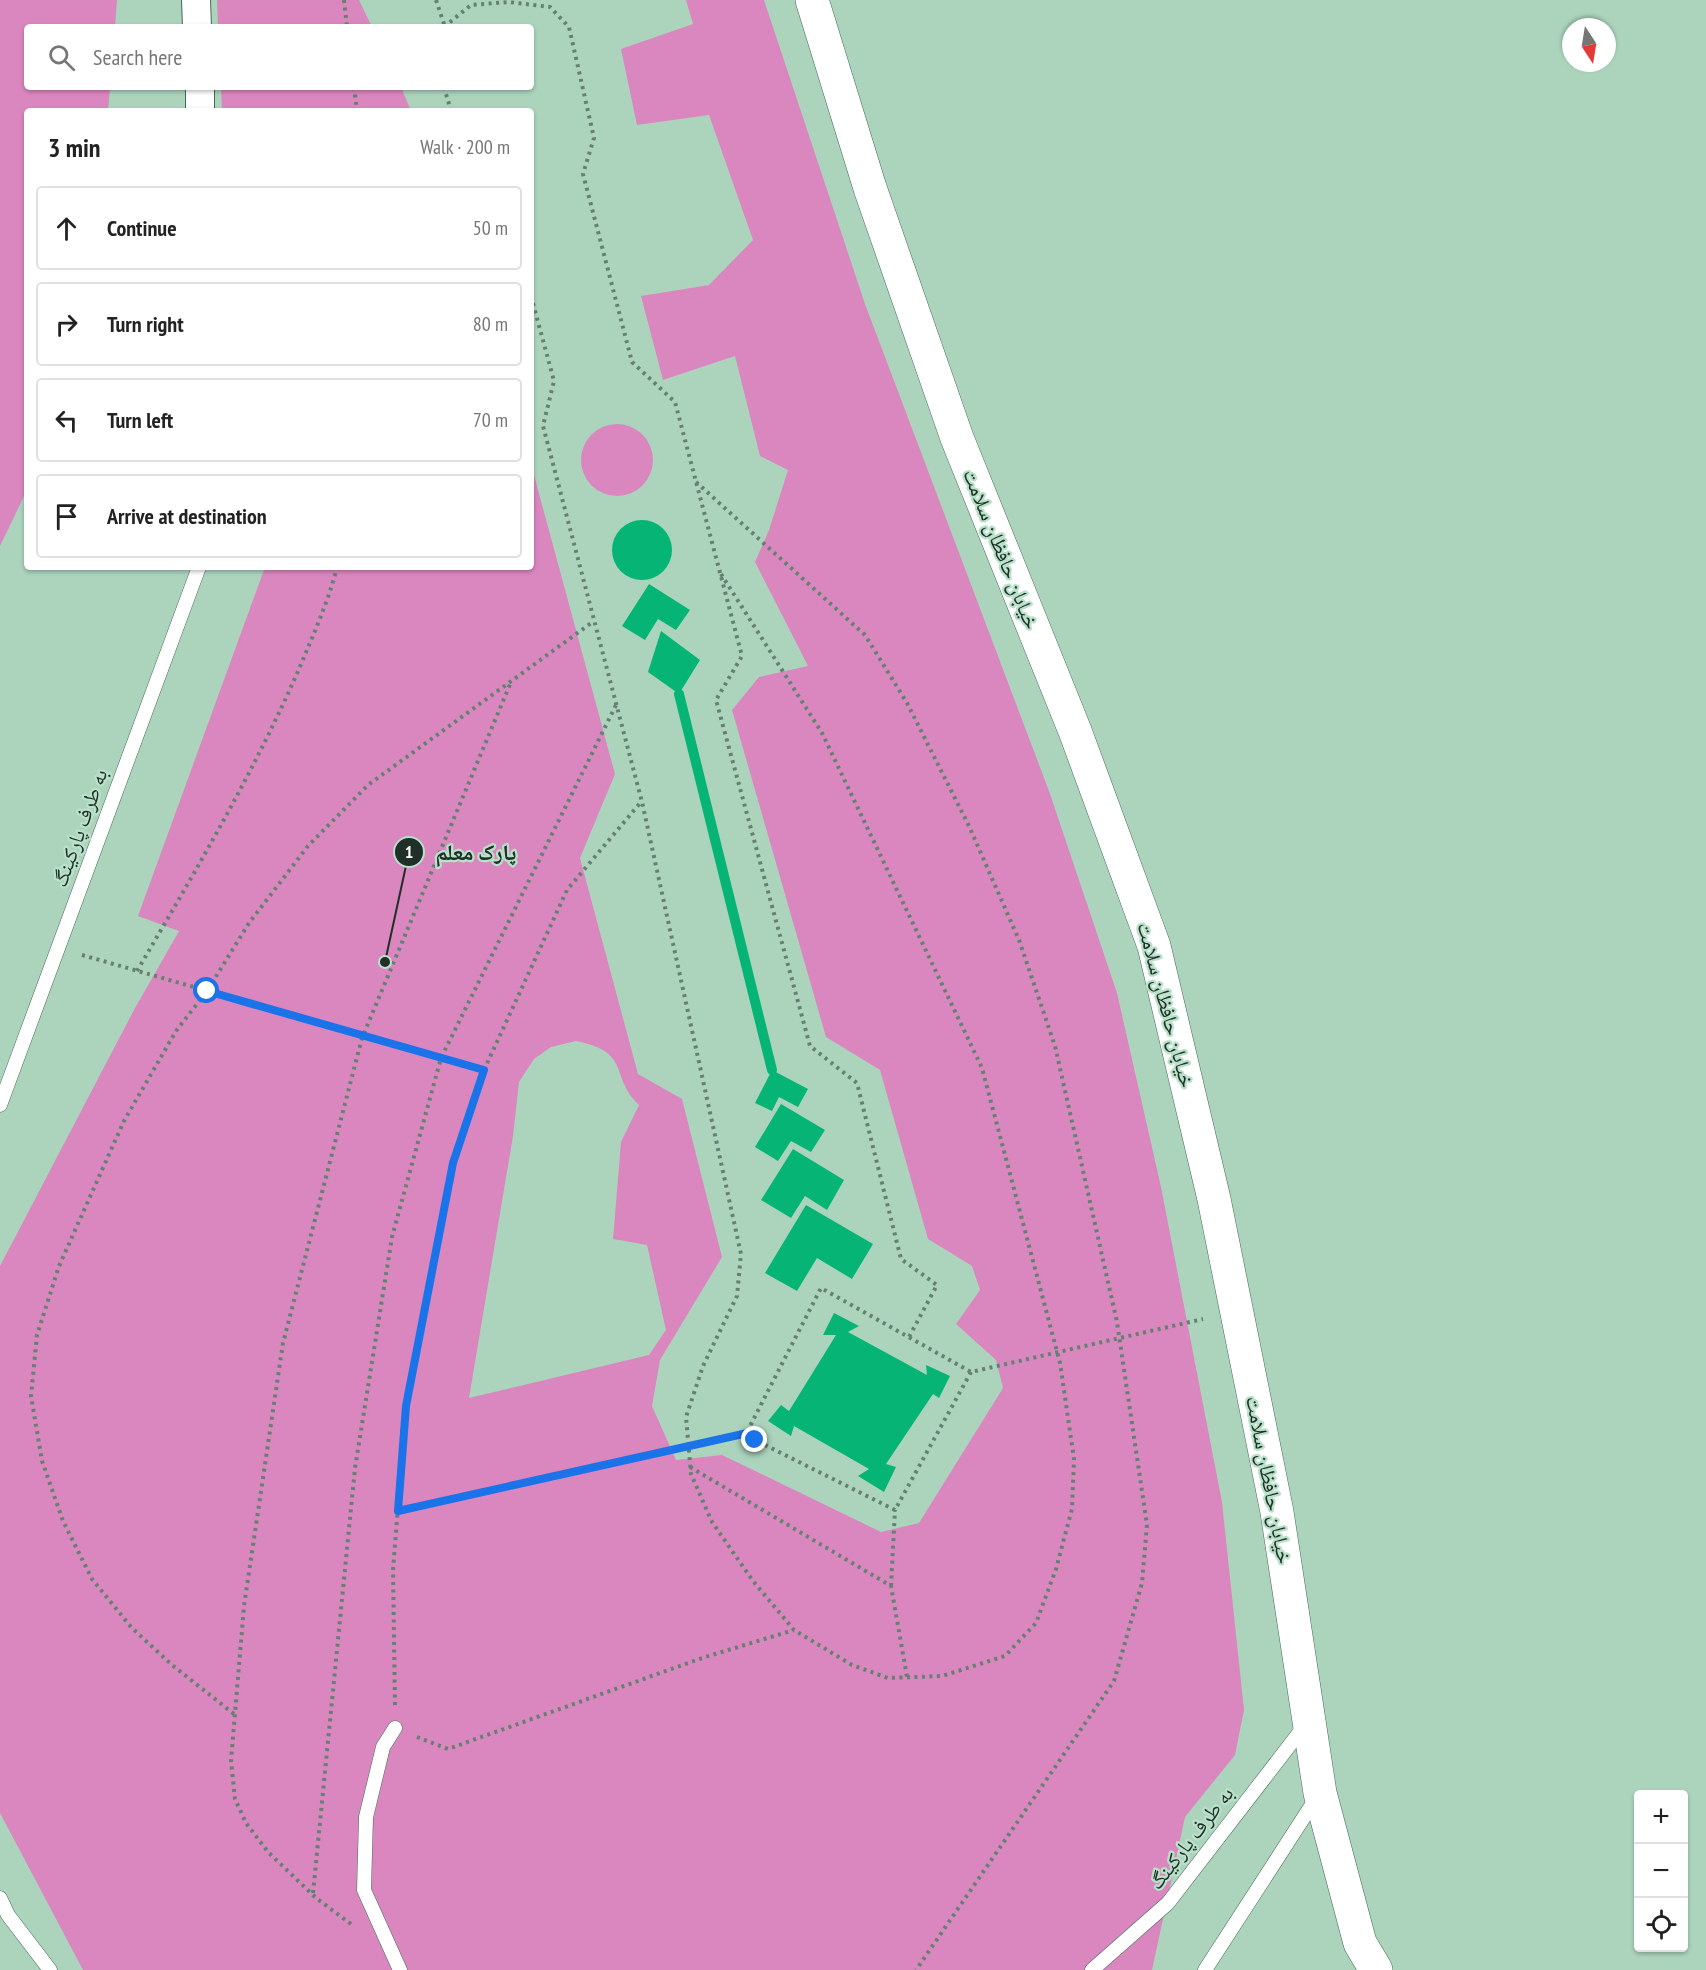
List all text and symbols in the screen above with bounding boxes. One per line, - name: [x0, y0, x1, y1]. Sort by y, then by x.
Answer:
- north arrow: [1562, 18, 1616, 72]
- search box: [24, 24, 534, 90]
- icon: search: [45, 41, 78, 74]
- text: Search here: [93, 43, 182, 71]
- text: 3 min: [48, 131, 101, 164]
- text: Walk · 200 m: [420, 134, 510, 160]
- icon: ahead: [50, 212, 83, 245]
- text: Continue: [107, 214, 177, 242]
- text: 50 m: [473, 215, 508, 241]
- icon: right: [50, 308, 83, 341]
- text: Turn right: [107, 310, 184, 338]
- text: 80 m: [473, 311, 508, 337]
- icon: left: [50, 404, 83, 437]
- text: Turn left: [107, 406, 173, 434]
- text: 70 m: [473, 407, 508, 433]
- street label: خیابان حافظان سلامت: [957, 465, 1046, 633]
- icon: arrive: [50, 500, 83, 533]
- text: Arrive at destination: [107, 502, 267, 530]
- street label: به طرف پارکینگ: [46, 765, 113, 891]
- callout: پارک معلم: [394, 832, 529, 872]
- text: پارک معلم: [436, 838, 516, 867]
- text: 1: [405, 840, 413, 863]
- street label: خیابان حافظان سلامت: [1131, 919, 1202, 1091]
- route start: [193, 977, 219, 1003]
- street label: خیابان حافظان سلامت: [1240, 1394, 1299, 1566]
- route end: [741, 1426, 767, 1452]
- street label: به طرف پارکینگ: [1142, 1781, 1239, 1895]
- map controls: [1634, 1790, 1688, 1952]
- button: +: [1634, 1790, 1688, 1844]
- button: −: [1634, 1844, 1688, 1898]
- button: locate: [1634, 1898, 1688, 1952]

